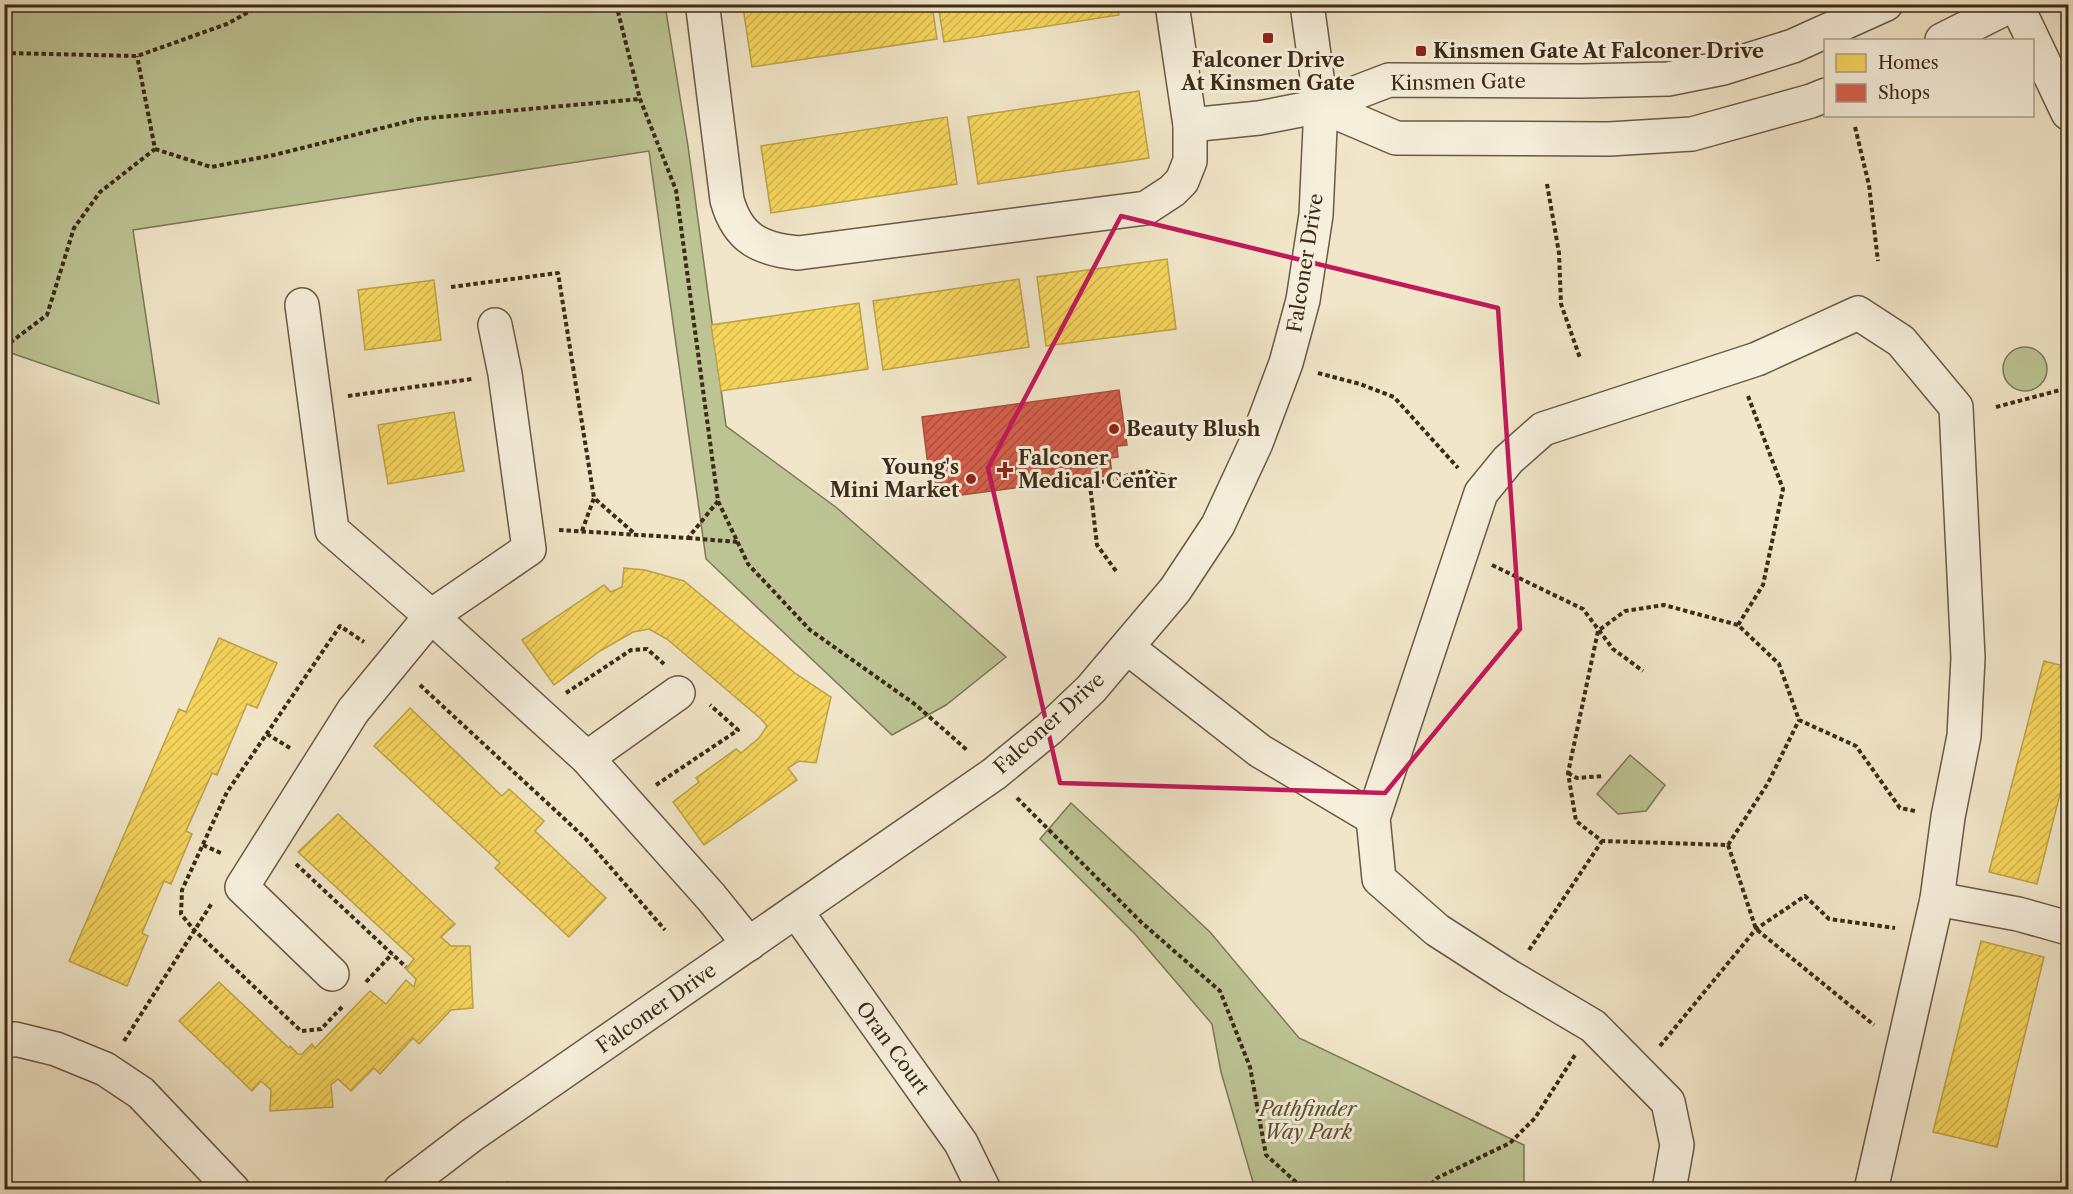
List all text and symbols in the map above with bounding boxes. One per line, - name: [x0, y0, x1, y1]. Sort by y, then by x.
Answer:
- marker: Falconer Drive At Kinsmen Gate: [1261, 31, 1275, 45]
- place label: Kinsmen Gate At Falconer Drive: [1433, 39, 1764, 63]
- legend: [1824, 39, 2034, 117]
- marker: Kinsmen Gate At Falconer Drive: [1414, 44, 1428, 58]
- place label: Falconer Drive At Kinsmen Gate: [1180, 48, 1355, 95]
- text: Homes: [1878, 52, 1939, 74]
- street label: Kinsmen Gate: [1390, 69, 1526, 95]
- text: Shops: [1878, 82, 1930, 104]
- street label: Falconer Drive: [1282, 192, 1328, 334]
- place label: Beauty Blush: [1126, 417, 1261, 441]
- marker: Beauty Blush: [1107, 422, 1121, 436]
- place label: Falconer Medical Center: [1018, 446, 1178, 493]
- place label: Young's Mini Market: [830, 455, 959, 502]
- marker: Falconer Medical Center: [996, 461, 1014, 479]
- marker: Young's Mini Market: [964, 472, 978, 486]
- street label: Falconer Drive: [989, 667, 1109, 779]
- street label: Falconer Drive: [592, 958, 720, 1058]
- street label: Oran Court: [851, 997, 935, 1099]
- park label: Pathfinder Way Park: [1257, 1097, 1358, 1144]

